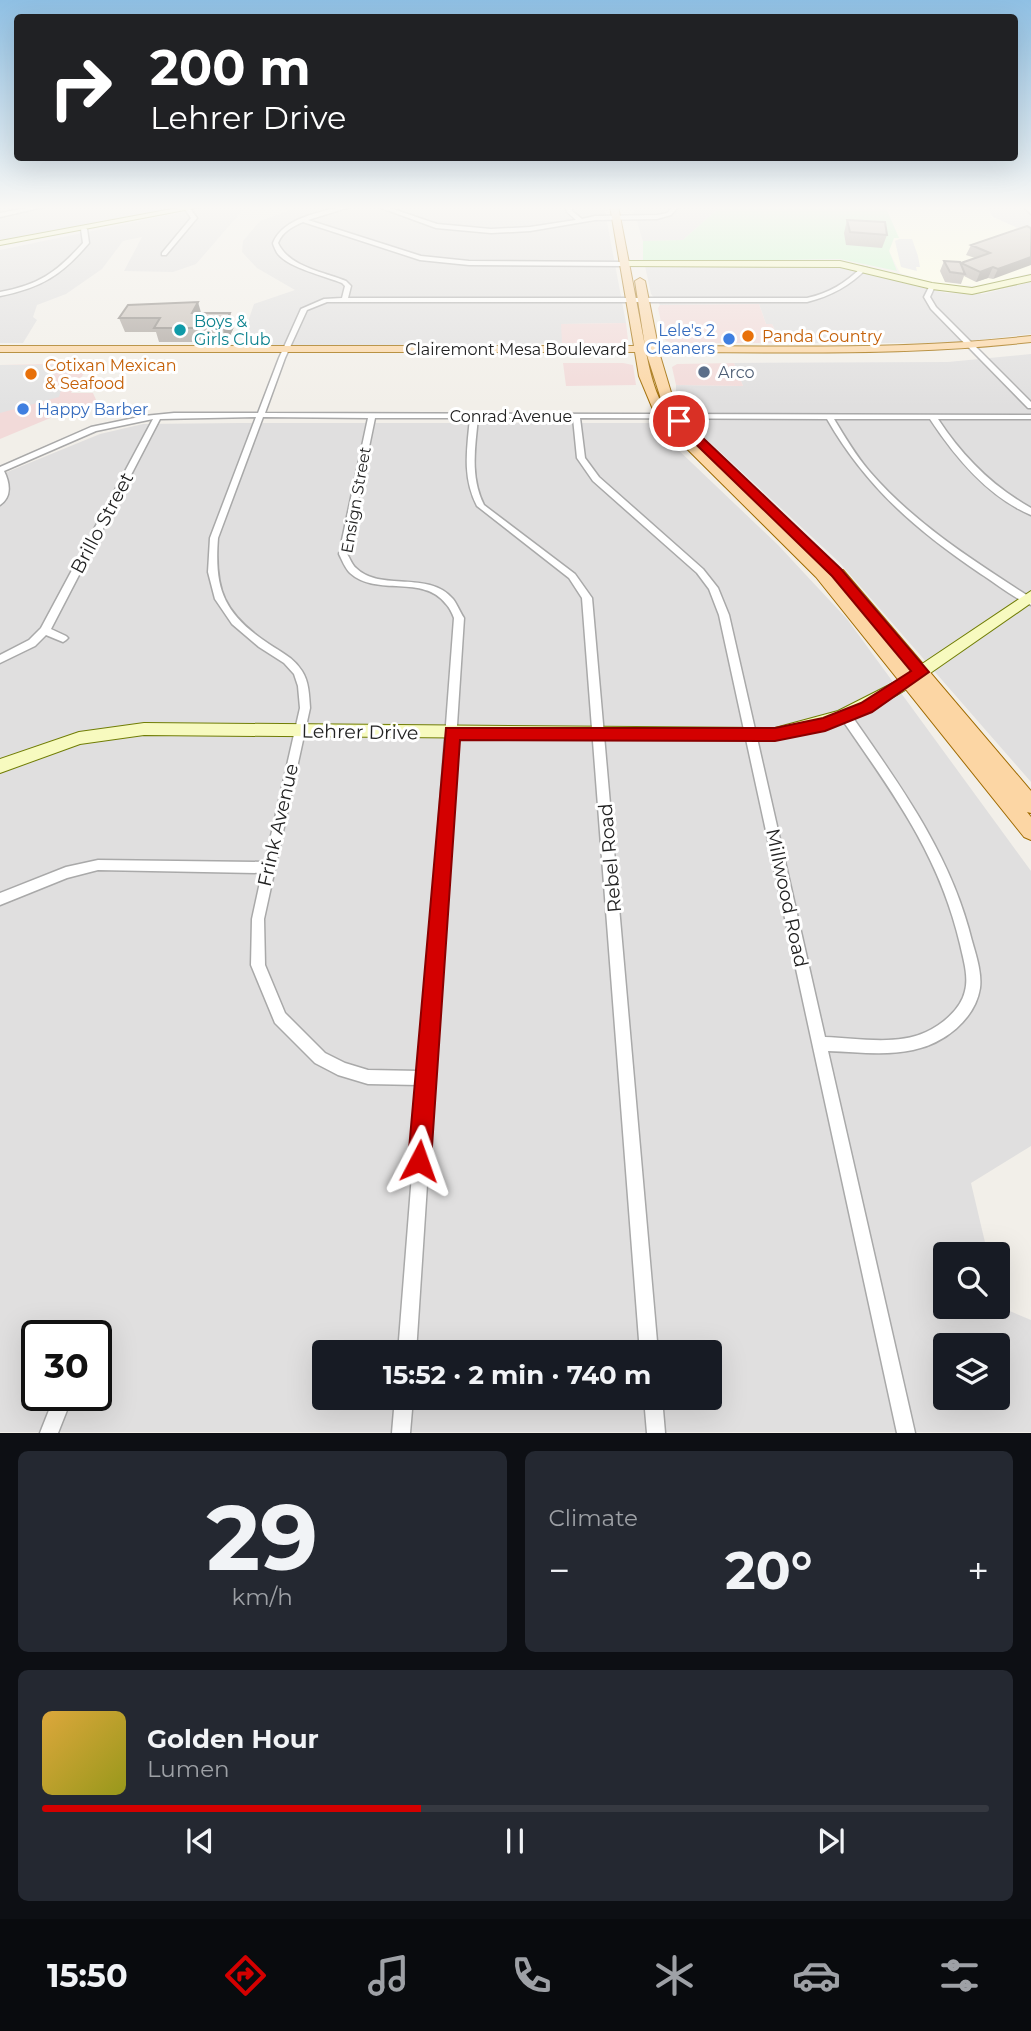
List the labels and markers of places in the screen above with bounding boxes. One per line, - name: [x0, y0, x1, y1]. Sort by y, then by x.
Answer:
- place label: Boys & Girls Club: [194, 312, 271, 349]
- place label: Lele's 2 Cleaners: [646, 321, 715, 358]
- marker: Boys & Girls Club: [172, 322, 188, 338]
- place label: Panda Country: [762, 327, 882, 346]
- marker: Panda Country: [740, 328, 756, 344]
- marker: Lele's 2 Cleaners: [721, 331, 737, 347]
- place label: Cotixan Mexican & Seafood: [45, 356, 176, 393]
- place label: Arco: [718, 363, 755, 382]
- marker: Arco: [696, 364, 712, 380]
- marker: Cotixan Mexican & Seafood: [23, 366, 39, 382]
- pin: [649, 391, 709, 451]
- place label: Happy Barber: [37, 400, 149, 419]
- marker: Happy Barber: [15, 401, 31, 417]

